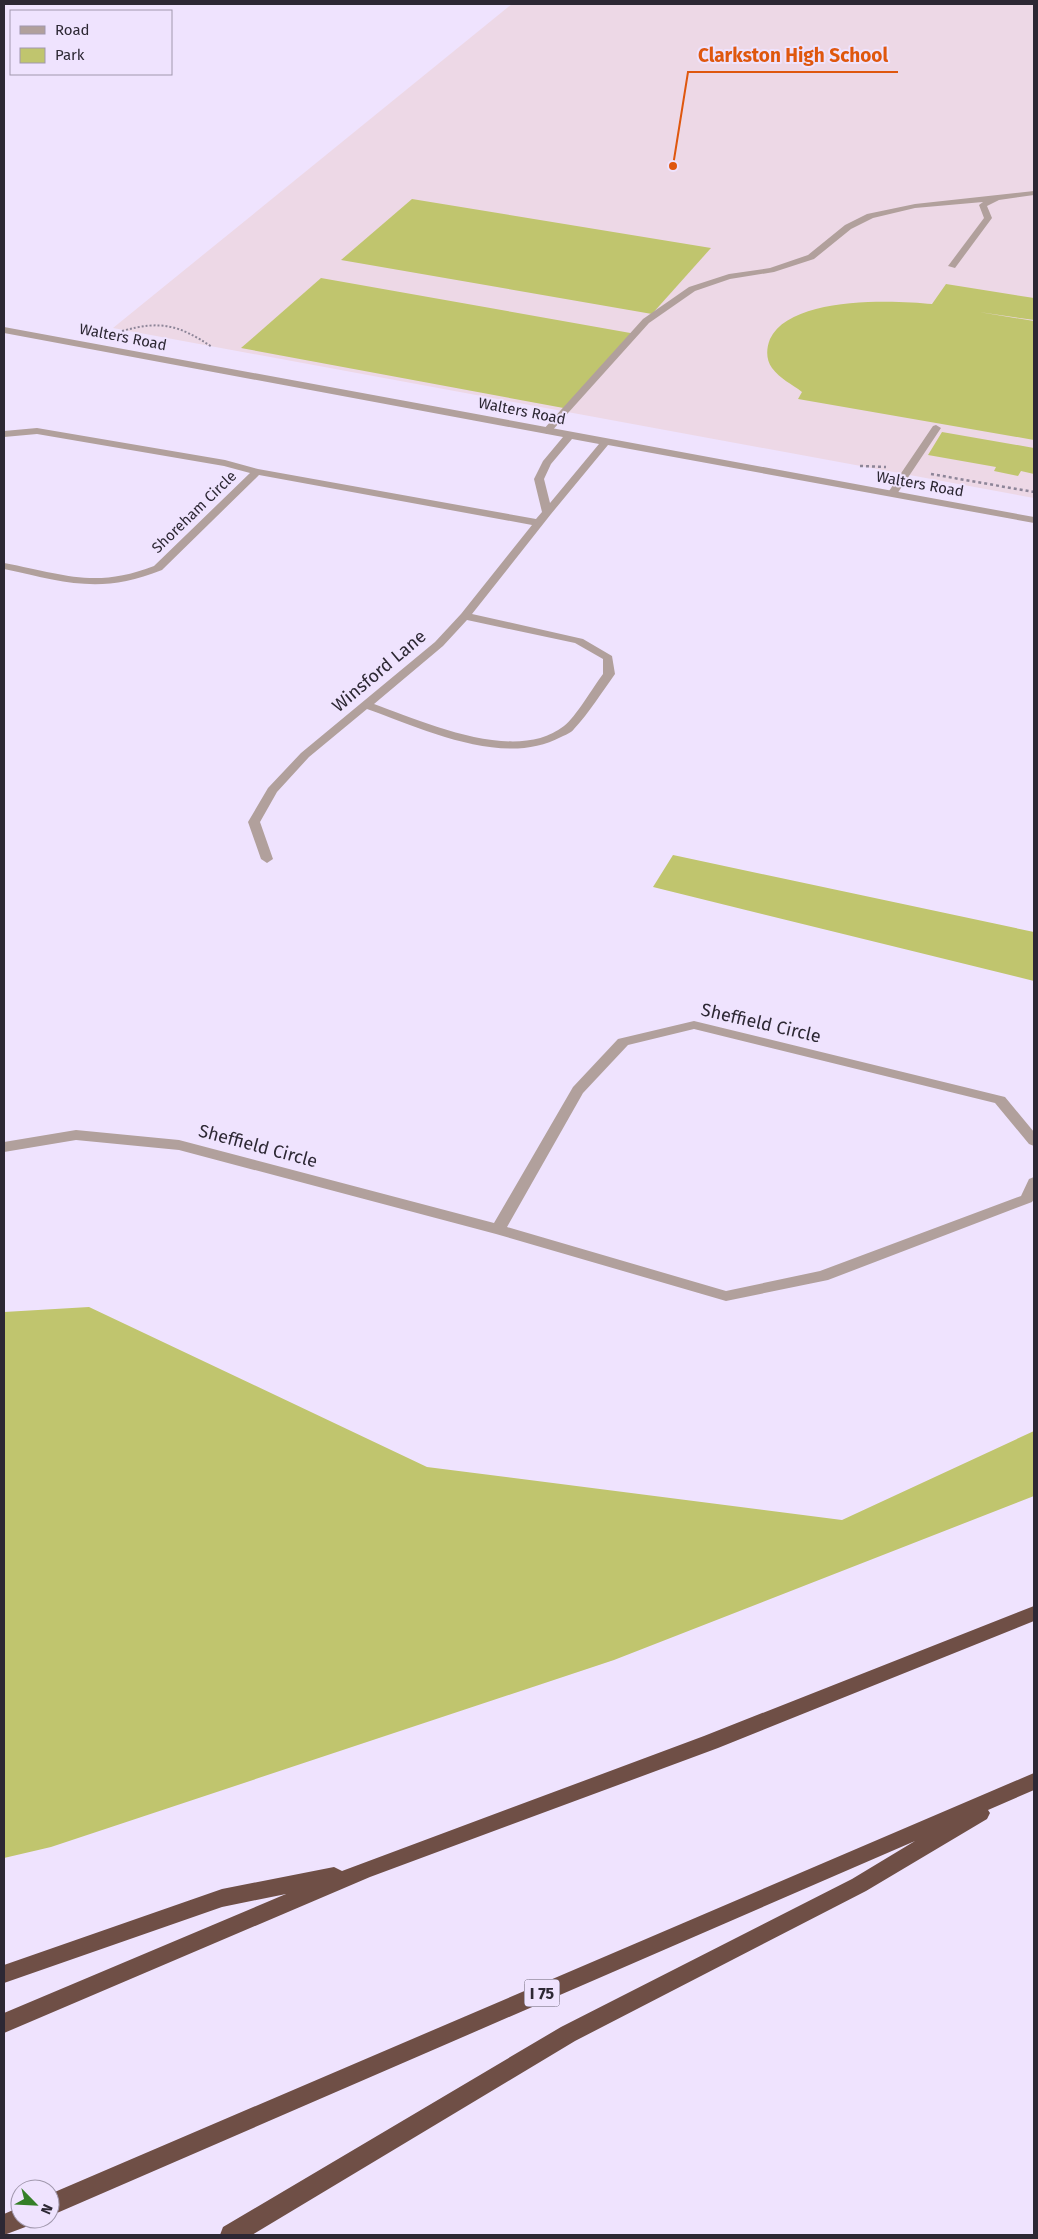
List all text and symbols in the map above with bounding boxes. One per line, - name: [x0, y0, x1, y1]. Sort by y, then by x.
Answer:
- legend: [10, 10, 172, 75]
- text: Road: [55, 21, 90, 39]
- callout: Clarkston High School: [688, 38, 898, 72]
- text: Clarkston High School: [698, 44, 888, 67]
- text: Park: [55, 46, 85, 64]
- street label: Walters Road: [78, 320, 168, 354]
- street label: Walters Road: [477, 394, 567, 428]
- street label: Shoreham Circle: [148, 467, 240, 557]
- street label: Walters Road: [875, 467, 965, 501]
- street label: Winsford Lane: [327, 625, 431, 717]
- street label: Sheffield Circle: [699, 999, 823, 1047]
- street label: Sheffield Circle: [196, 1120, 320, 1172]
- road number: I 75: [524, 1980, 560, 2006]
- north arrow: [10, 2179, 60, 2229]
- text: N: [37, 2201, 56, 2217]

